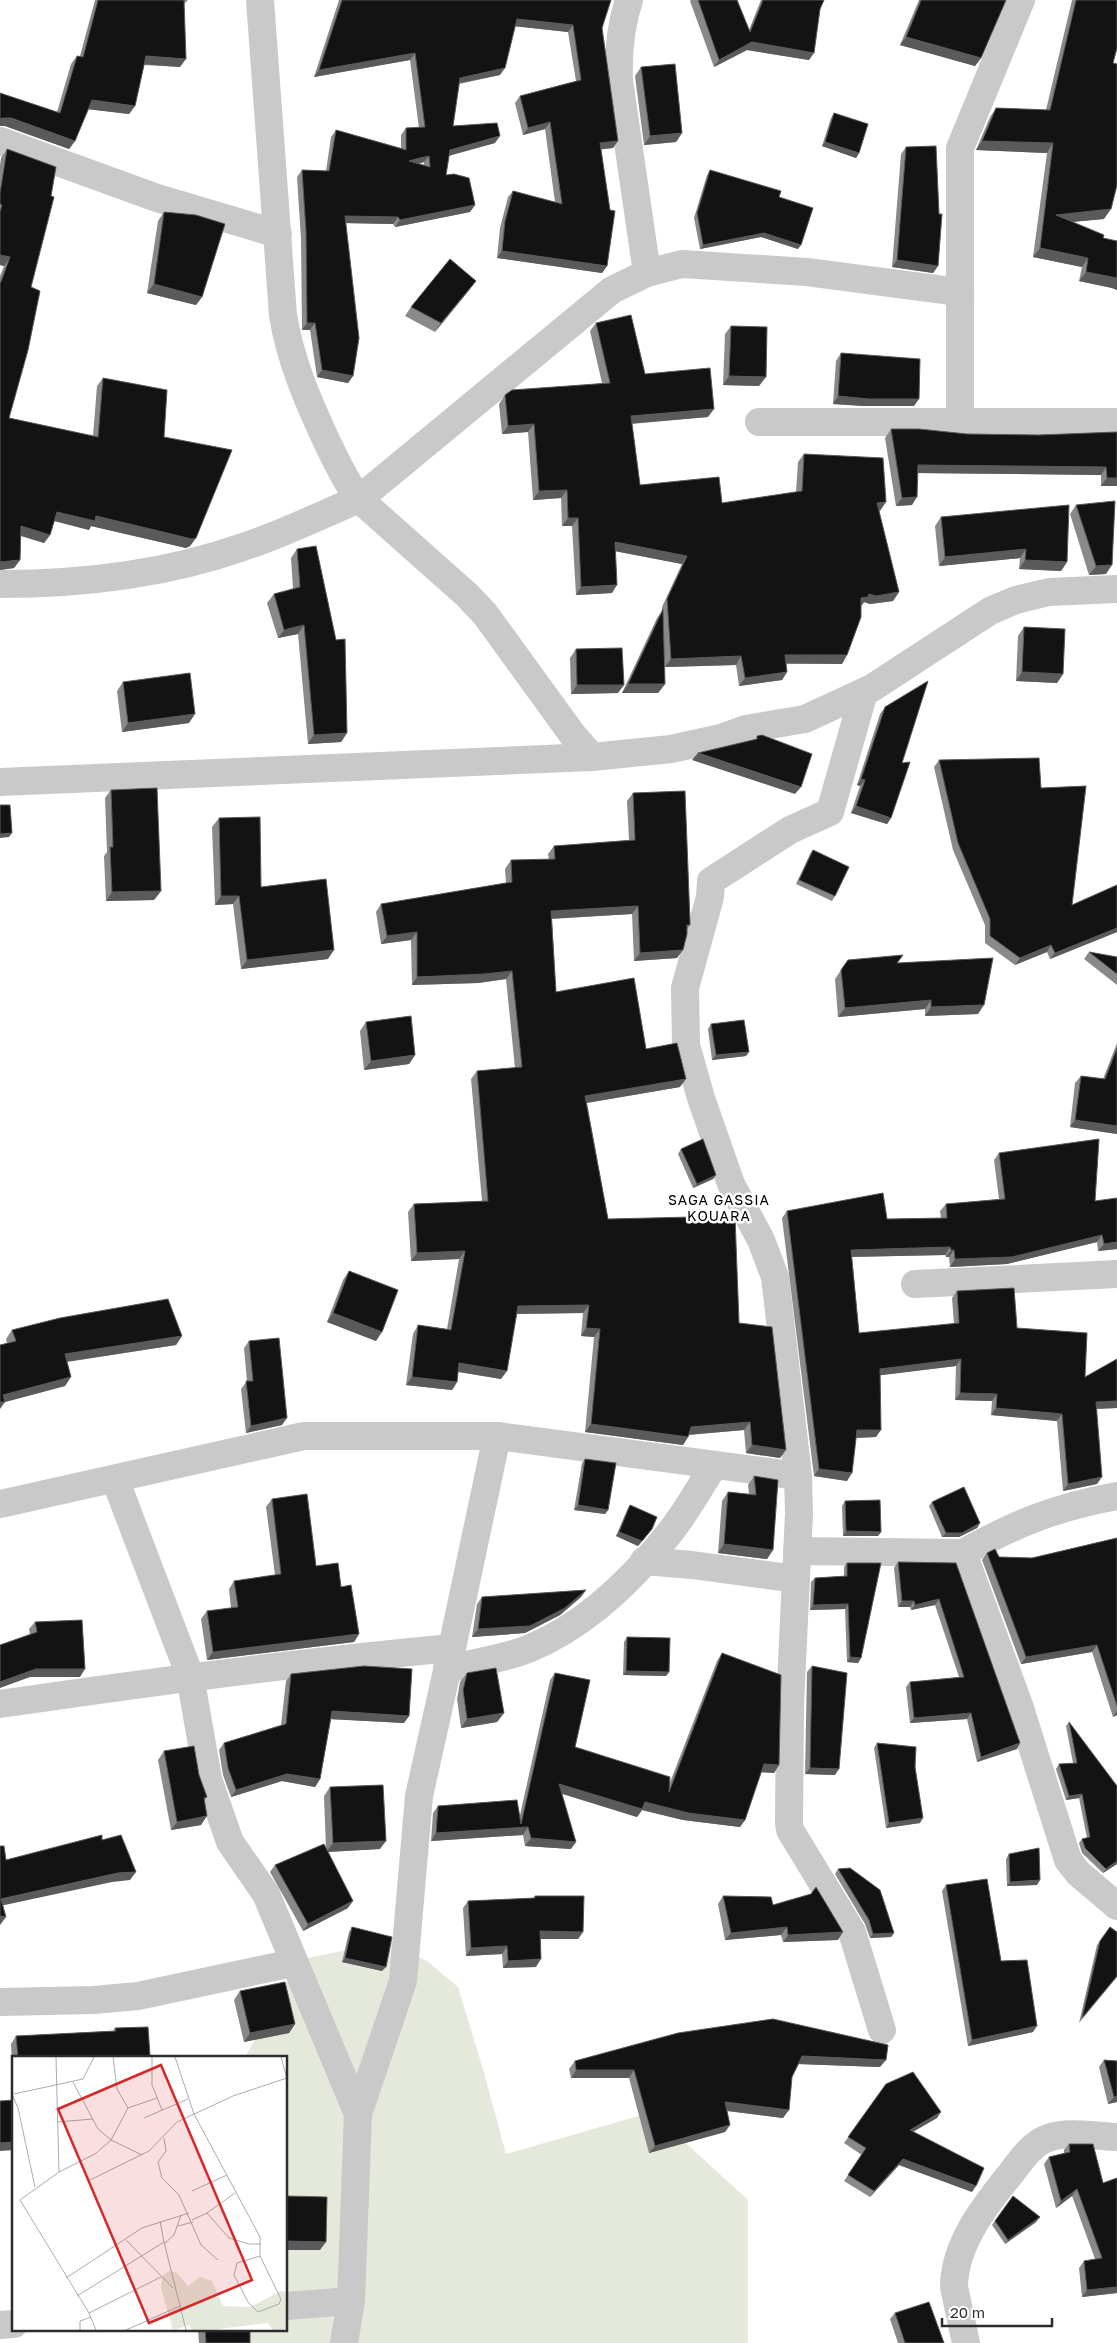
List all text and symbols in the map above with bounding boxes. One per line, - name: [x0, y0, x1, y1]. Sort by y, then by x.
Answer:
- district label: SAGA GASSIA KOUARA: [668, 1191, 770, 1224]
- inset map: [12, 2056, 288, 2330]
- scale bar: [942, 2296, 1052, 2328]
- text: 20 m: [950, 2303, 985, 2321]

